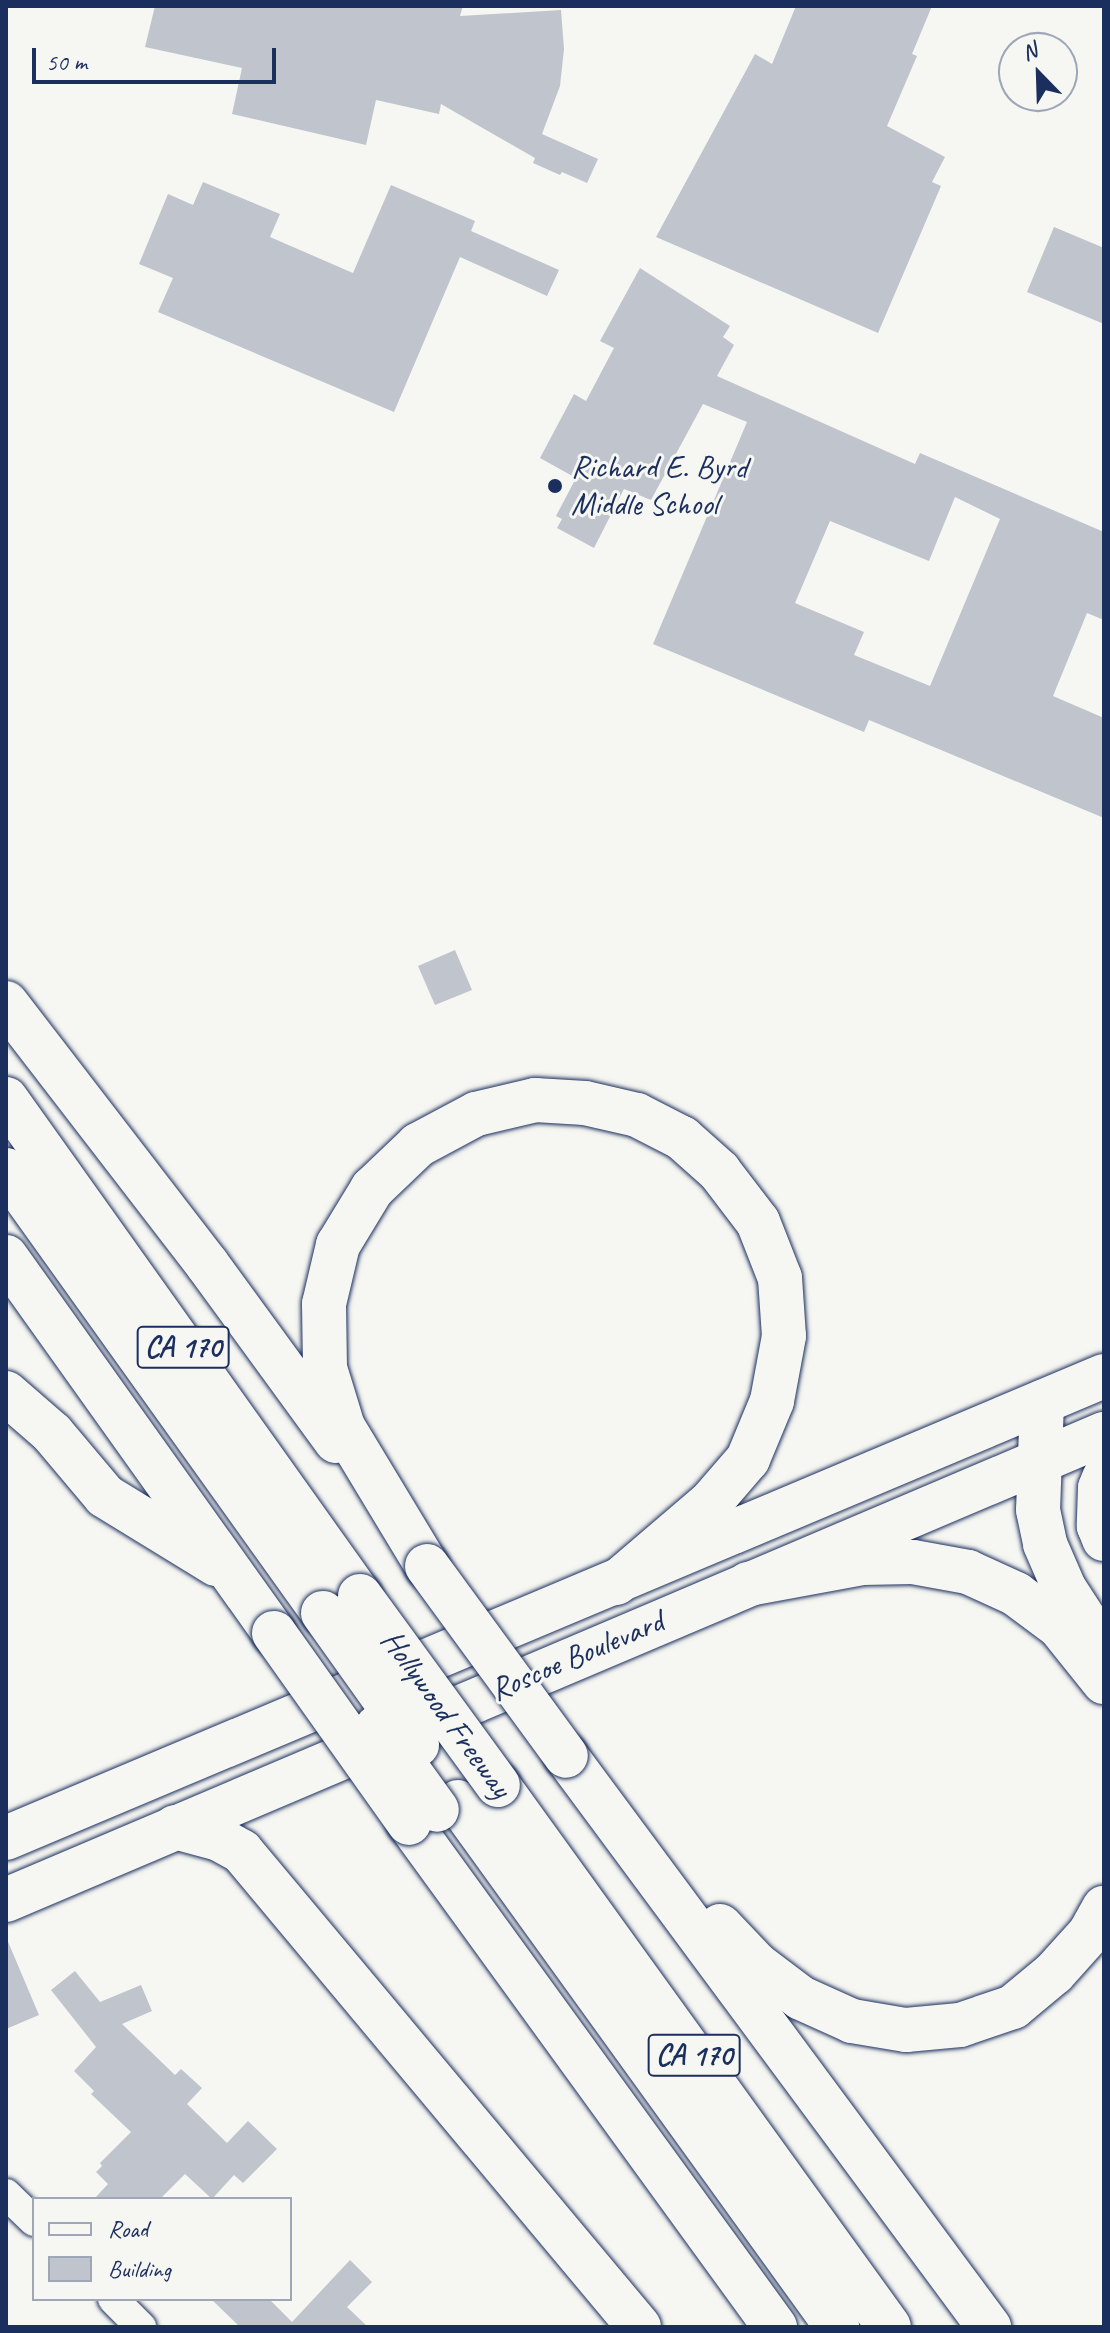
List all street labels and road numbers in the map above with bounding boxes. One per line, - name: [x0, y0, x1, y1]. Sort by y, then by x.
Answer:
- road number: CA 170: [135, 1321, 231, 1373]
- street label: Roscoe Boulevard: [485, 1602, 669, 1710]
- street label: Hollywood Freeway: [372, 1623, 520, 1805]
- road number: CA 170: [646, 2029, 742, 2081]

